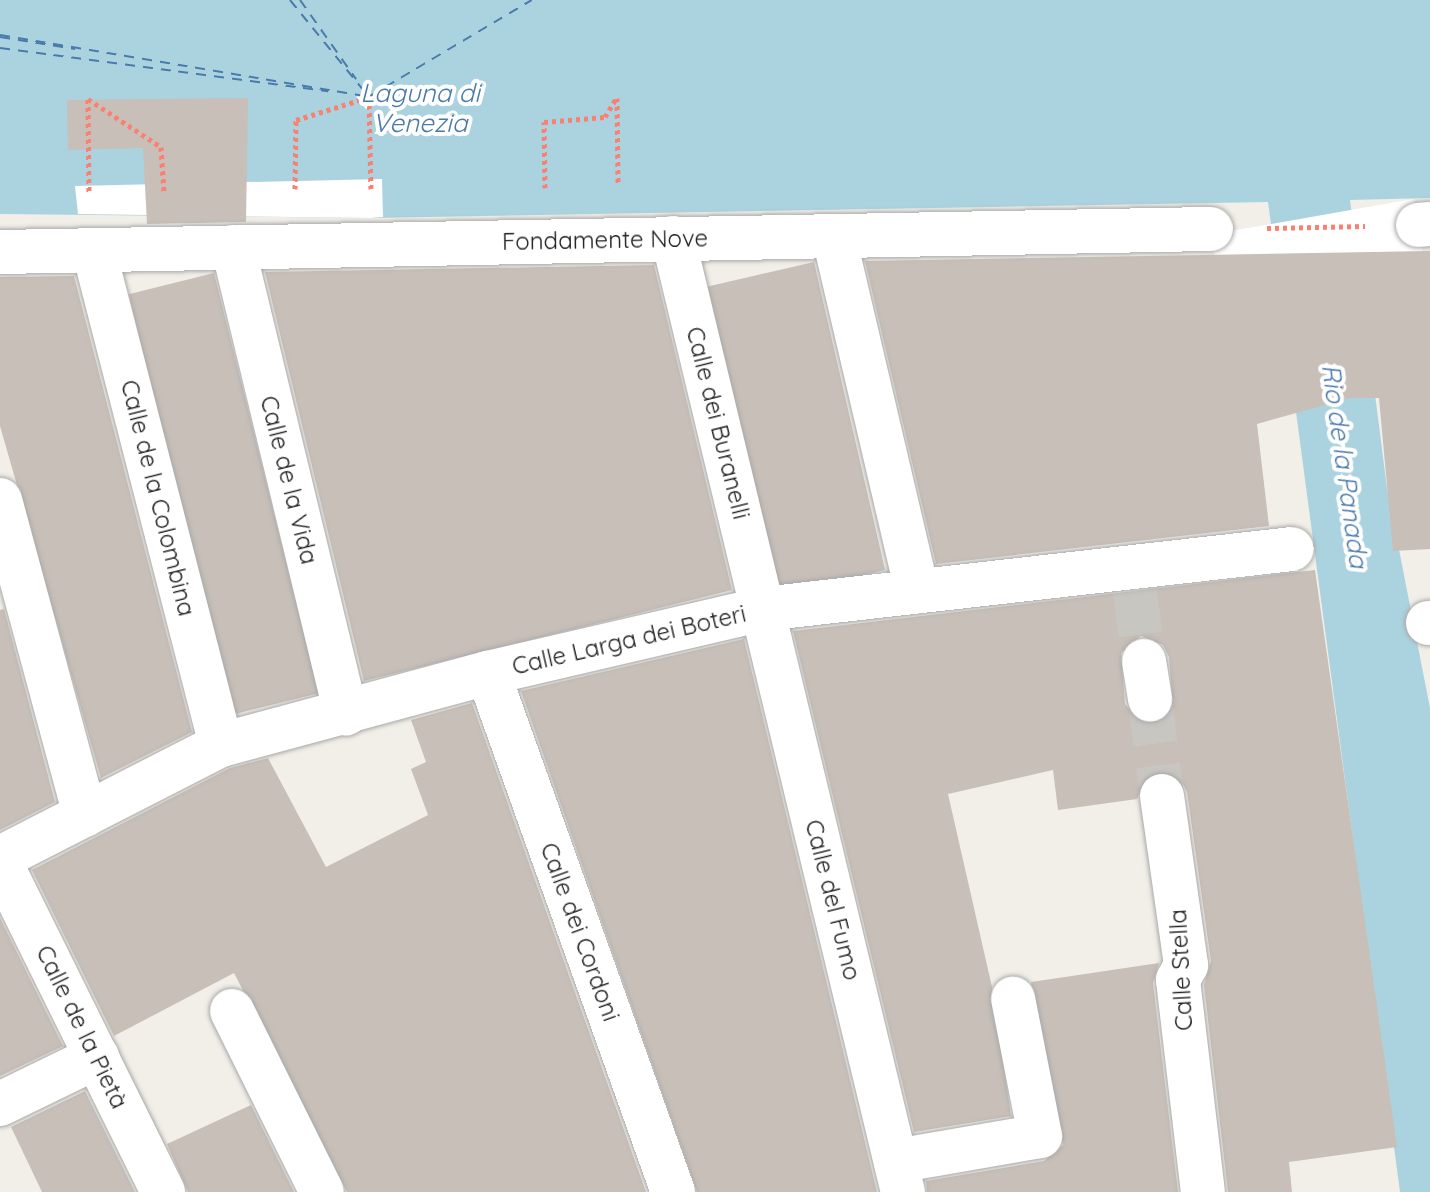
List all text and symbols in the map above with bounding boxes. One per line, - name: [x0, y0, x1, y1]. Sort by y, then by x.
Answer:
- water label: Laguna di Venezia: [360, 77, 480, 138]
- street label: Fondamente Nove: [502, 224, 708, 256]
- street label: Calle dei Buranelli: [680, 324, 756, 522]
- water label: Rio de la Panada: [1315, 362, 1375, 570]
- street label: Calle de la Colombina: [115, 377, 201, 619]
- street label: Calle de la Vida: [254, 393, 324, 567]
- street label: Calle Larga dei Boteri: [509, 599, 749, 681]
- street label: Calle del Fumo: [799, 817, 867, 983]
- street label: Calle dei Cordoni: [534, 839, 626, 1025]
- street label: Calle Stella: [1163, 908, 1199, 1032]
- street label: Calle de la Pietà: [30, 941, 134, 1113]

